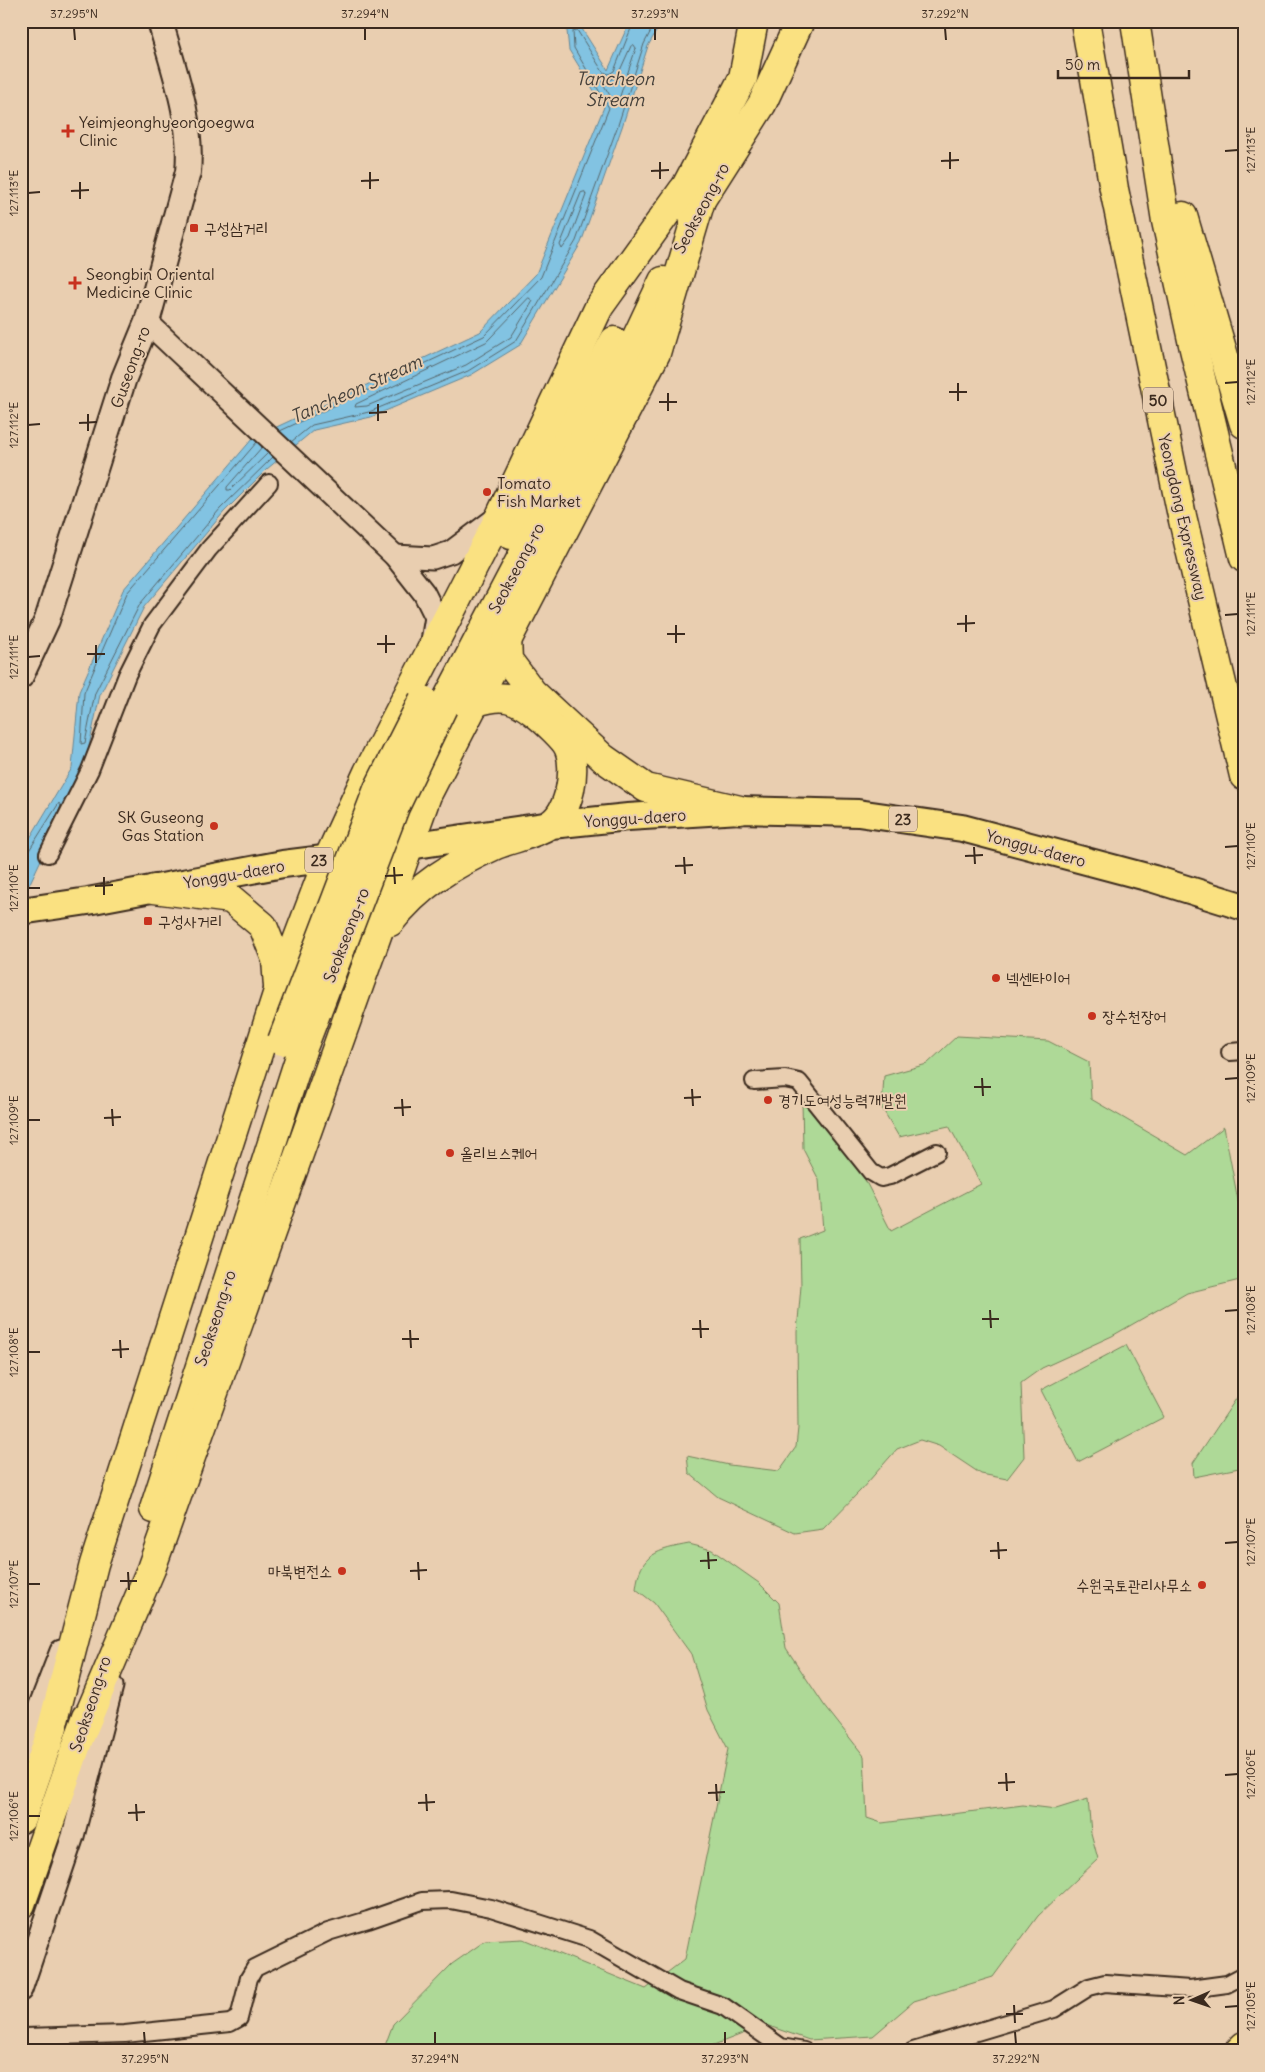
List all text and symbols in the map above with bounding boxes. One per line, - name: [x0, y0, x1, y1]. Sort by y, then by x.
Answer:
- text: 37.295°N: [50, 6, 98, 21]
- text: 37.294°N: [341, 6, 389, 21]
- text: 37.293°N: [631, 6, 679, 21]
- text: 37.292°N: [921, 6, 969, 21]
- scale bar: [1058, 48, 1189, 80]
- text: 50 m: [1065, 55, 1100, 74]
- water label: Tancheon Stream: [576, 67, 655, 111]
- place label: Yeimjeonghyeongoegwa Clinic: [79, 112, 255, 150]
- marker: Yeimjeonghyeongoegwa Clinic: [61, 124, 75, 138]
- text: 127.113°E: [1243, 127, 1258, 173]
- street label: Seokseong-ro: [669, 159, 733, 257]
- text: 127.113°E: [6, 170, 21, 216]
- place label: 구성삼거리: [204, 218, 268, 238]
- marker: 구성삼거리: [188, 222, 200, 234]
- place label: Seongbin Oriental Medicine Clinic: [86, 264, 215, 302]
- marker: Seongbin Oriental Medicine Clinic: [68, 276, 82, 290]
- street label: Guseong-ro: [106, 323, 154, 411]
- water label: Tancheon Stream: [287, 349, 426, 428]
- text: 127.112°E: [1243, 359, 1258, 405]
- road number: 50: [1143, 388, 1173, 412]
- text: 127.112°E: [6, 402, 21, 448]
- street label: Yeongdong Expressway: [1154, 432, 1212, 602]
- place label: Tomato Fish Market: [497, 473, 581, 511]
- marker: Tomato Fish Market: [481, 486, 493, 498]
- street label: Seokseong-ro: [484, 519, 548, 617]
- text: 127.111°E: [1243, 592, 1258, 636]
- text: 127.111°E: [6, 635, 21, 679]
- street label: Yonggu-daero: [583, 804, 687, 832]
- road number: 23: [889, 806, 917, 832]
- place label: SK Guseong Gas Station: [117, 807, 204, 845]
- marker: SK Guseong Gas Station: [208, 820, 220, 832]
- text: 127.110°E: [1243, 822, 1258, 870]
- street label: Yonggu-daero: [984, 825, 1088, 871]
- road number: 23: [305, 848, 333, 872]
- street label: Yonggu-daero: [182, 855, 286, 893]
- text: 127.110°E: [6, 864, 21, 912]
- street label: Seokseong-ro: [319, 885, 373, 985]
- place label: 구성사거리: [158, 911, 222, 931]
- marker: 구성사거리: [142, 915, 154, 927]
- place label: 넥센타이어: [1006, 968, 1070, 988]
- marker: 넥센타이어: [990, 972, 1002, 984]
- place label: 장수천장어: [1102, 1006, 1166, 1026]
- marker: 장수천장어: [1086, 1010, 1098, 1022]
- text: 127.109°E: [1243, 1053, 1258, 1103]
- place label: 경기도여성능력개발원: [778, 1090, 907, 1110]
- marker: 경기도여성능력개발원: [762, 1094, 774, 1106]
- text: 127.109°E: [6, 1095, 21, 1145]
- place label: 올리브스퀘어: [460, 1143, 537, 1163]
- marker: 올리브스퀘어: [444, 1147, 456, 1159]
- street label: Seokseong-ro: [190, 1267, 240, 1369]
- text: 127.108°E: [1243, 1285, 1258, 1335]
- text: 127.108°E: [6, 1327, 21, 1377]
- text: 127.107°E: [1243, 1518, 1258, 1566]
- text: 127.107°E: [6, 1560, 21, 1608]
- place label: 마북변전소: [268, 1561, 332, 1581]
- marker: 마북변전소: [336, 1565, 348, 1577]
- place label: 수원국토관리사무소: [1076, 1575, 1192, 1595]
- marker: 수원국토관리사무소: [1196, 1579, 1208, 1591]
- street label: Seokseong-ro: [65, 1653, 115, 1755]
- text: 127.106°E: [1243, 1749, 1258, 1799]
- text: 127.106°E: [6, 1791, 21, 1841]
- north arrow: [1168, 1974, 1218, 2024]
- text: 127.105°E: [1243, 1981, 1258, 2031]
- text: N: [1170, 1995, 1188, 2006]
- text: 37.295°N: [121, 2051, 169, 2066]
- text: 37.294°N: [411, 2051, 459, 2066]
- text: 37.293°N: [701, 2051, 749, 2066]
- text: 37.292°N: [992, 2051, 1040, 2066]

